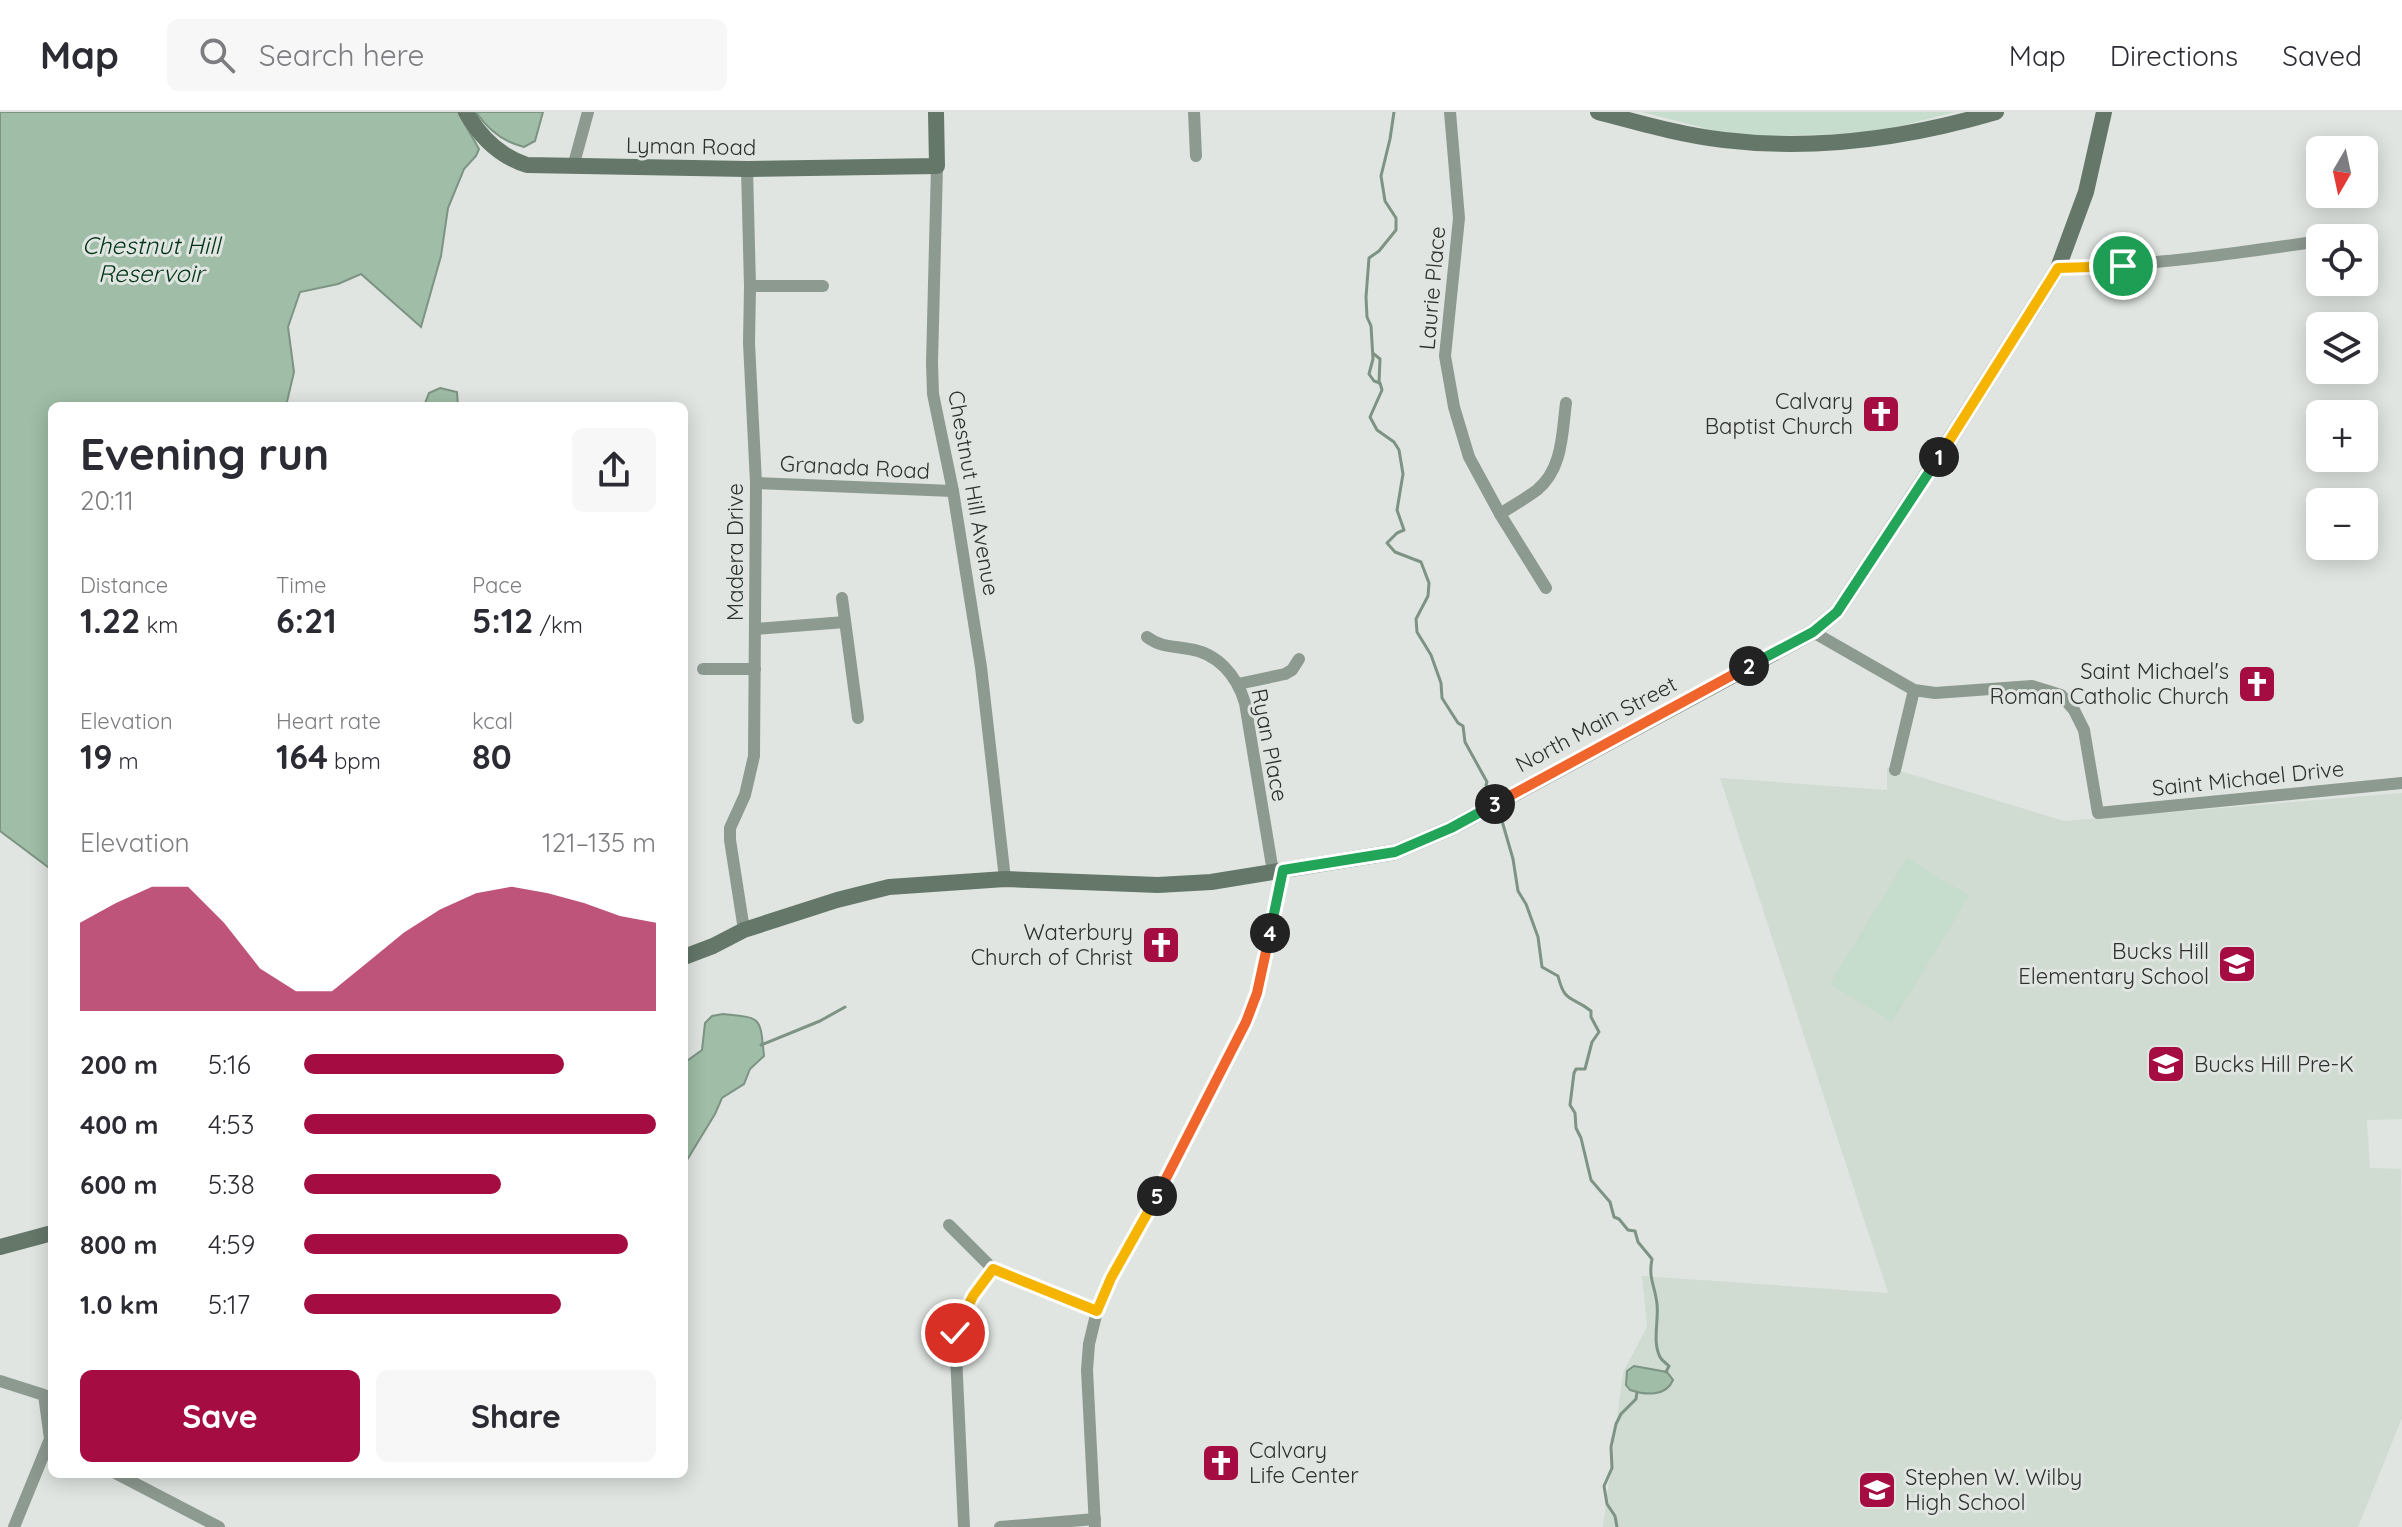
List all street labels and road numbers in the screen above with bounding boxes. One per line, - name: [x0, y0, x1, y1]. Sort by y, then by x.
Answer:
- street label: Lyman Road: [626, 131, 756, 161]
- street label: Laurie Place: [1413, 225, 1451, 351]
- street label: Chestnut Hill Avenue: [942, 388, 1006, 598]
- street label: Granada Road: [779, 449, 931, 485]
- street label: Madera Drive: [721, 483, 749, 621]
- street label: North Main Street: [1510, 670, 1682, 778]
- street label: Ryan Place: [1245, 686, 1295, 804]
- street label: Saint Michael Drive: [2150, 754, 2346, 802]

